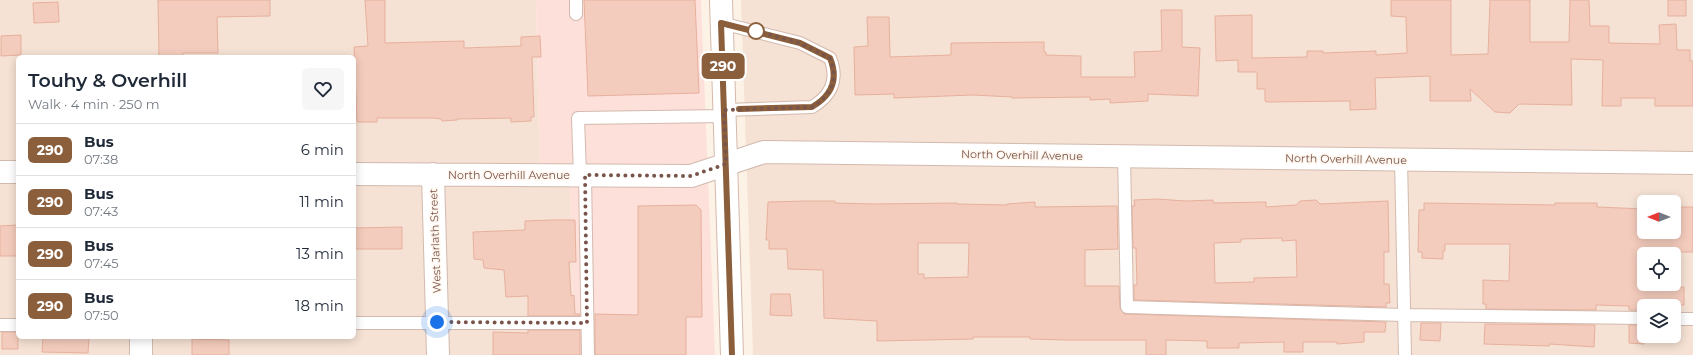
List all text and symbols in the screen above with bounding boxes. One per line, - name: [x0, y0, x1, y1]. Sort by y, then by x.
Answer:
- unlabelled marker: [747, 22, 765, 40]
- line badge: 290: [700, 53, 746, 79]
- text: 290: [710, 57, 736, 75]
- button: heart: [302, 68, 344, 110]
- text: Touhy & Overhill: [28, 69, 187, 92]
- text: Walk · 4 min · 250 m: [28, 96, 159, 112]
- text: Bus: [84, 132, 114, 151]
- text: 6 min: [301, 140, 344, 159]
- text: 290: [37, 141, 63, 159]
- street label: North Overhill Avenue: [961, 147, 1083, 163]
- text: 07:38: [84, 151, 118, 167]
- street label: North Overhill Avenue: [1285, 151, 1407, 167]
- street label: North Overhill Avenue: [448, 168, 570, 182]
- text: Bus: [84, 184, 114, 203]
- street label: West Jarlath Street: [426, 188, 444, 294]
- text: 11 min: [299, 192, 344, 211]
- text: 290: [37, 193, 63, 211]
- north arrow: [1637, 195, 1681, 239]
- map controls: [1637, 195, 1681, 343]
- text: 07:43: [84, 203, 118, 219]
- text: Bus: [84, 236, 114, 255]
- text: 13 min: [296, 244, 344, 263]
- text: 290: [37, 245, 63, 263]
- button: locate: [1637, 247, 1681, 291]
- text: 07:45: [84, 255, 119, 271]
- text: Bus: [84, 288, 114, 307]
- text: 18 min: [295, 296, 344, 315]
- text: 290: [37, 297, 63, 315]
- button: layers: [1637, 299, 1681, 343]
- text: 07:50: [84, 307, 119, 323]
- your location: [427, 312, 447, 332]

